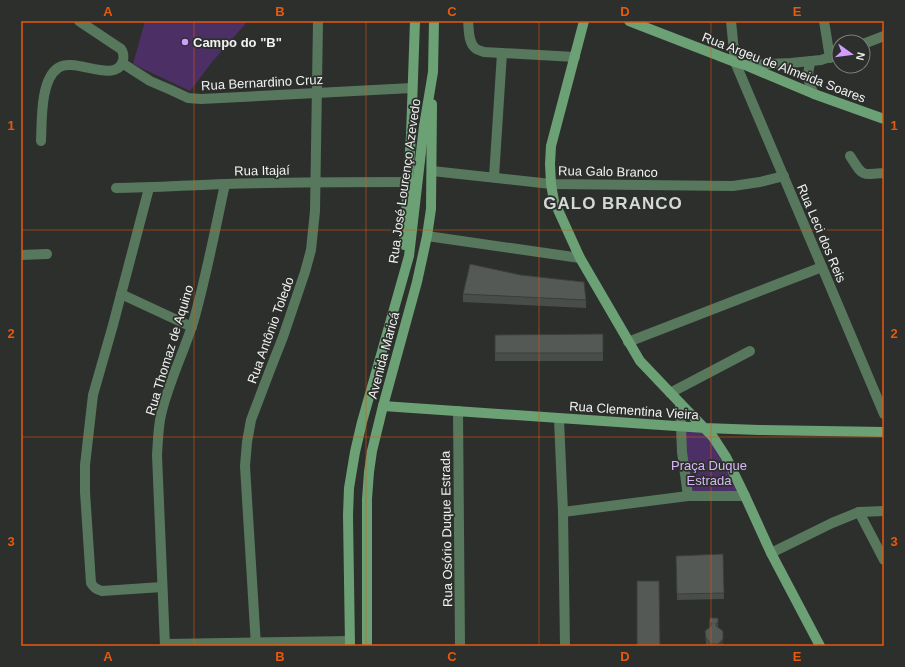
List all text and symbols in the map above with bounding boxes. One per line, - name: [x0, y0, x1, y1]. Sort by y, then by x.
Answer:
- text: A: [103, 4, 113, 19]
- text: B: [275, 4, 285, 19]
- text: C: [447, 4, 457, 19]
- text: D: [620, 4, 630, 19]
- text: E: [793, 4, 802, 19]
- street label: Rua Argeu de Almeida Soares: [700, 29, 868, 106]
- north arrow: [831, 34, 871, 74]
- place label: Campo do "B": [193, 35, 282, 50]
- marker: Campo do "B": [180, 37, 190, 47]
- text: N: [854, 51, 867, 62]
- street label: Rua Bernardino Cruz: [201, 72, 323, 93]
- street label: Rua José Lourenço Azevedo: [386, 98, 423, 264]
- text: 1: [7, 118, 15, 133]
- text: 1: [890, 118, 898, 133]
- street label: Rua Itajaí: [234, 163, 290, 178]
- street label: Rua Galo Branco: [558, 163, 658, 180]
- street label: Rua Leci dos Reis: [794, 182, 849, 285]
- district label: GALO BRANCO: [543, 194, 683, 213]
- street label: Rua Antônio Toledo: [244, 275, 297, 386]
- street label: Rua Thomaz de Aquino: [142, 283, 196, 417]
- street label: Avenida Maricá: [365, 309, 402, 400]
- text: 2: [7, 326, 15, 341]
- text: 2: [890, 326, 898, 341]
- street label: Rua Clementina Vieira: [569, 398, 700, 423]
- street label: Rua Osório Duque Estrada: [438, 450, 455, 607]
- park label: Praça Duque Estrada: [671, 458, 747, 488]
- text: 3: [7, 534, 15, 549]
- text: 3: [890, 534, 898, 549]
- text: A: [103, 649, 113, 664]
- text: B: [275, 649, 285, 664]
- text: C: [447, 649, 457, 664]
- text: D: [620, 649, 630, 664]
- text: E: [793, 649, 802, 664]

